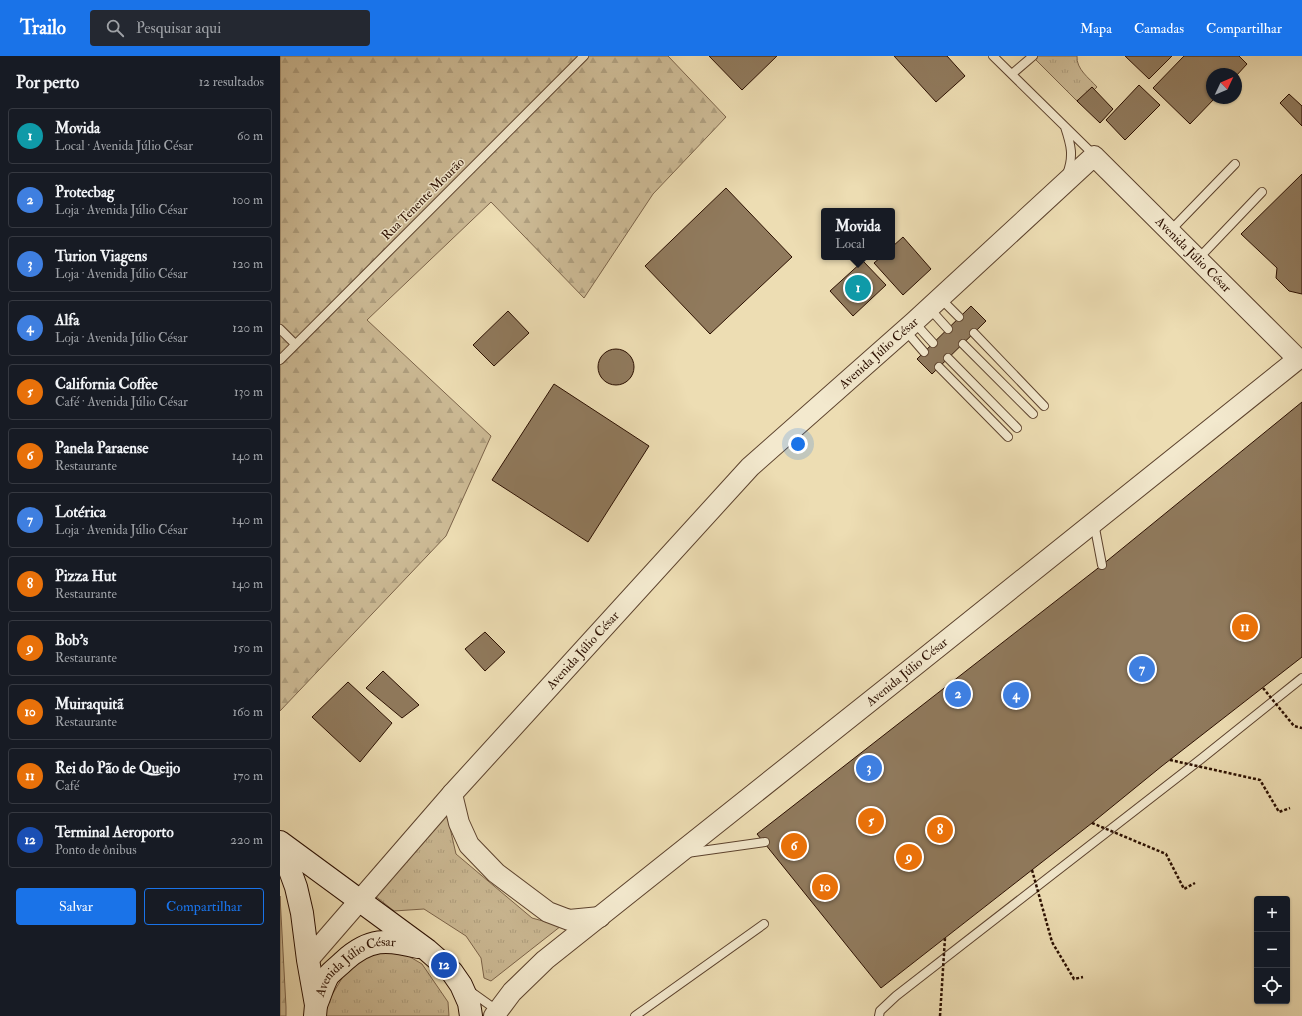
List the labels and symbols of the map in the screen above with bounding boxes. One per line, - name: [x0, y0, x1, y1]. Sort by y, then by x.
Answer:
- north arrow: [1206, 68, 1242, 104]
- street label: Rua Tenente Mourão: [378, 154, 468, 244]
- street label: Avenida Júlio César: [1151, 213, 1235, 296]
- pin: 1: [845, 273, 871, 303]
- street label: Avenida Júlio César: [835, 314, 922, 393]
- your location: [788, 434, 808, 454]
- street label: Avenida Júlio César: [542, 608, 623, 694]
- pin: 11: [1232, 612, 1258, 642]
- street label: Avenida Júlio César: [862, 634, 951, 710]
- pin: 7: [1129, 654, 1155, 684]
- pin: 2: [945, 679, 971, 709]
- pin: 4: [1003, 680, 1029, 710]
- pin: 3: [856, 753, 882, 783]
- pin: 5: [858, 806, 884, 836]
- pin: 8: [927, 815, 953, 845]
- pin: 6: [781, 831, 807, 861]
- pin: 9: [896, 842, 922, 872]
- pin: 10: [812, 872, 838, 902]
- street label: Avenida Júlio César: [312, 934, 396, 1000]
- pin: 12: [431, 950, 457, 980]

